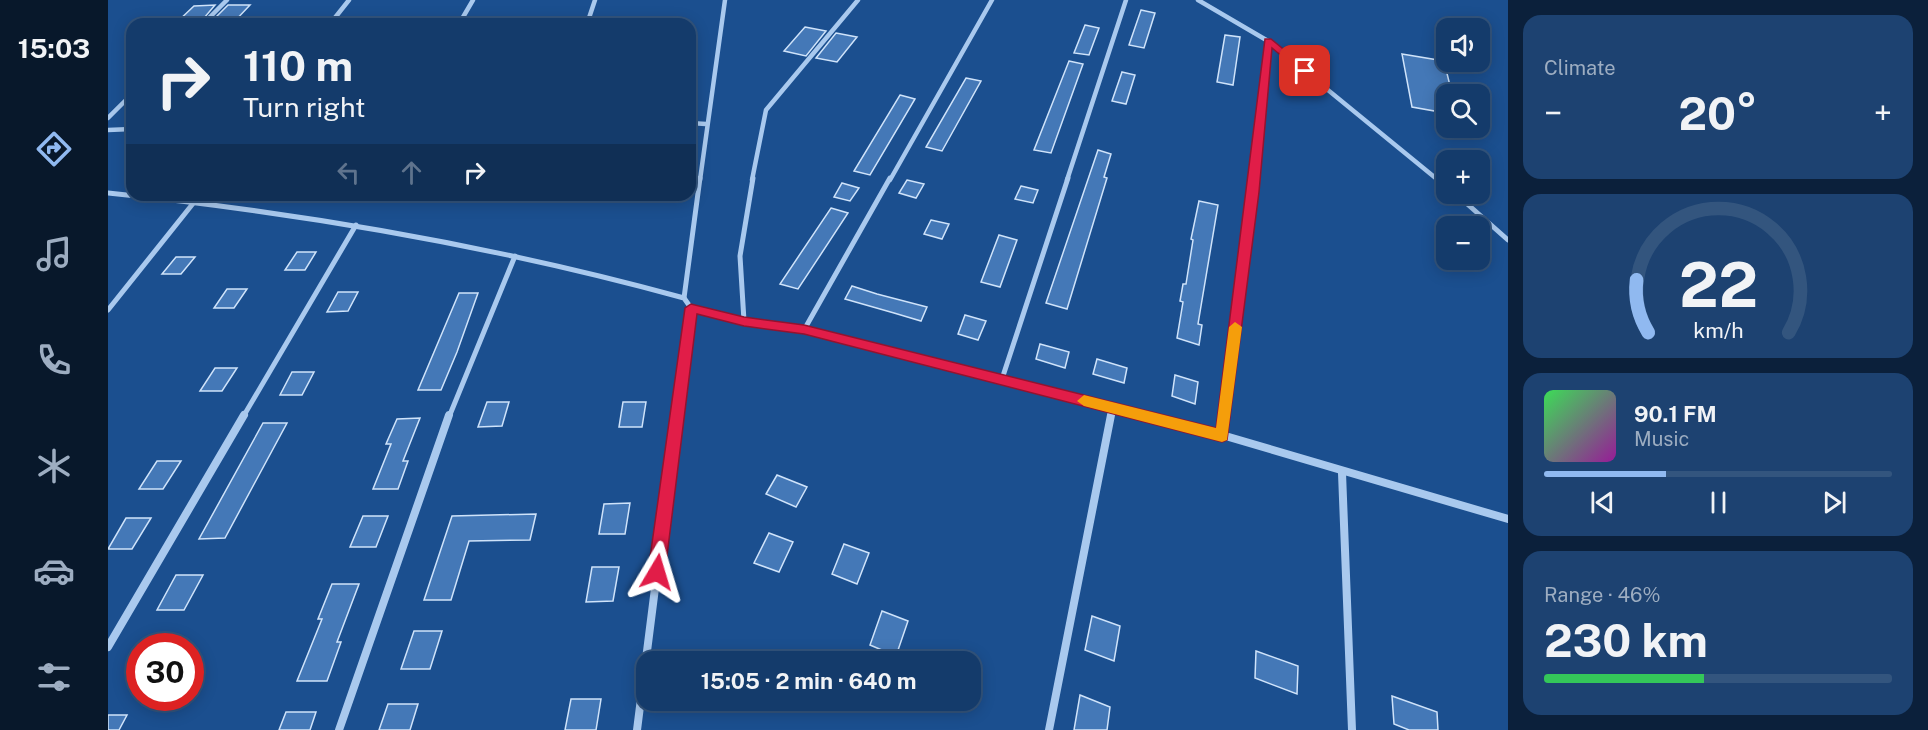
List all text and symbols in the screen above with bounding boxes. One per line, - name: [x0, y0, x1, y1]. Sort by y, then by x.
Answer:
- map controls: [1436, 18, 1490, 270]
- button: sound: [1436, 18, 1490, 72]
- text: 15:03: [18, 32, 90, 64]
- text: 110 m: [243, 41, 353, 90]
- icon: right: [144, 42, 222, 120]
- pin: [1279, 45, 1330, 96]
- icon: arrive: [1288, 54, 1321, 87]
- text: Climate: [1544, 56, 1616, 80]
- button: search: [1436, 84, 1490, 138]
- text: 20°: [1679, 87, 1757, 140]
- text: Turn right: [243, 91, 366, 123]
- text: −: [1544, 94, 1562, 132]
- text: +: [1874, 94, 1892, 132]
- icon: directions: [33, 128, 75, 170]
- button: +: [1436, 150, 1490, 204]
- icon: left: [332, 156, 365, 189]
- icon: ahead: [395, 156, 428, 189]
- icon: right: [458, 156, 491, 189]
- button: −: [1436, 216, 1490, 270]
- icon: music: [33, 233, 75, 275]
- text: 22: [1678, 248, 1758, 321]
- text: km/h: [1693, 318, 1743, 343]
- icon: phone: [33, 339, 75, 381]
- text: 90.1 FM: [1634, 401, 1717, 427]
- text: Music: [1634, 427, 1689, 451]
- icon: climate: [33, 445, 75, 487]
- icon: previous: [1586, 486, 1619, 519]
- icon: pause: [1702, 486, 1735, 519]
- icon: next: [1818, 486, 1851, 519]
- position arrow: [625, 540, 689, 604]
- icon: car: [33, 550, 75, 592]
- text: Range · 46%: [1544, 583, 1661, 607]
- text: 230 km: [1544, 614, 1708, 667]
- speed limit sign: 30: [126, 633, 204, 711]
- icon: filters: [33, 656, 75, 698]
- text: 15:05 · 2 min · 640 m: [701, 668, 916, 694]

